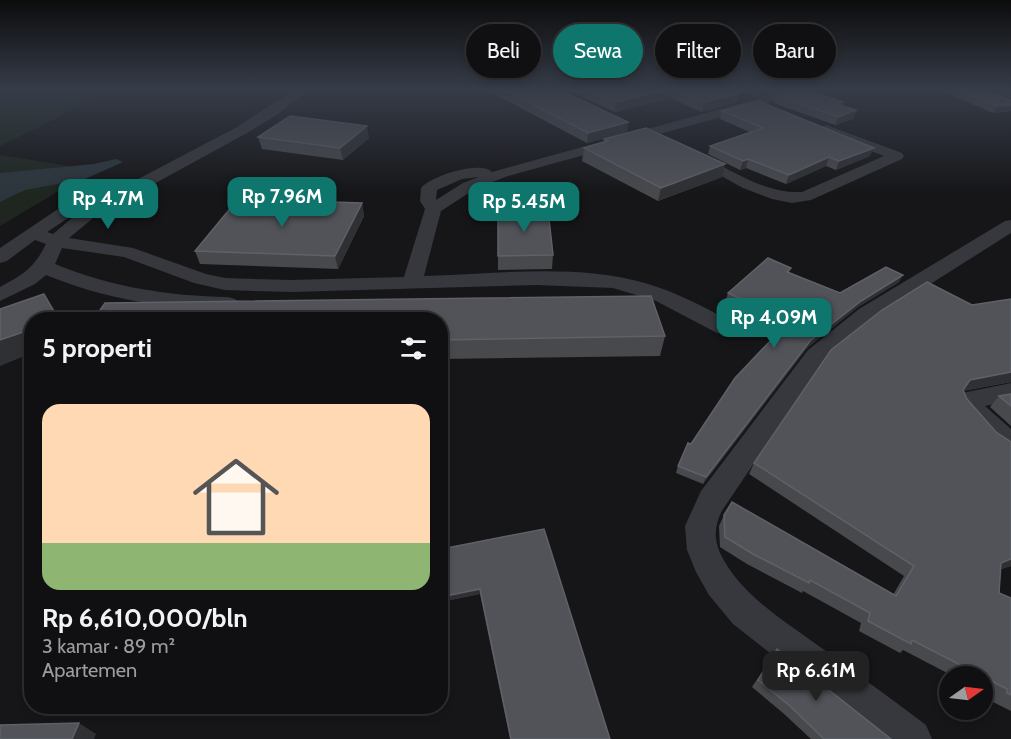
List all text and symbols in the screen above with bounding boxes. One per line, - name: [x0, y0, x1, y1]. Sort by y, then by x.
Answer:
- chip: Beli: [466, 24, 541, 78]
- chip: Sewa: [553, 24, 643, 78]
- chip: Filter: [655, 24, 741, 78]
- chip: Baru: [753, 24, 836, 78]
- pin: Rp 7.96M: [220, 177, 344, 228]
- pin: Rp 4.7M: [53, 179, 163, 230]
- pin: Rp 5.45M: [462, 182, 586, 233]
- text: Rp 7.96M: [241, 184, 323, 208]
- text: Rp 4.7M: [72, 186, 144, 210]
- text: Rp 5.45M: [482, 189, 566, 213]
- pin: Rp 4.09M: [712, 298, 836, 349]
- text: Rp 4.09M: [731, 305, 817, 329]
- text: 5 properti: [42, 332, 152, 364]
- icon: filters: [397, 332, 430, 365]
- icon: home: [182, 443, 290, 551]
- text: Rp 6,610,000/bln: [42, 602, 248, 634]
- text: 3 kamar · 89 m²: [42, 634, 175, 658]
- pin: Rp 6.61M: [754, 651, 878, 702]
- text: Apartemen: [42, 658, 137, 682]
- text: Rp 6.61M: [776, 658, 856, 682]
- north arrow: [939, 666, 993, 720]
- map controls: [939, 666, 993, 720]

